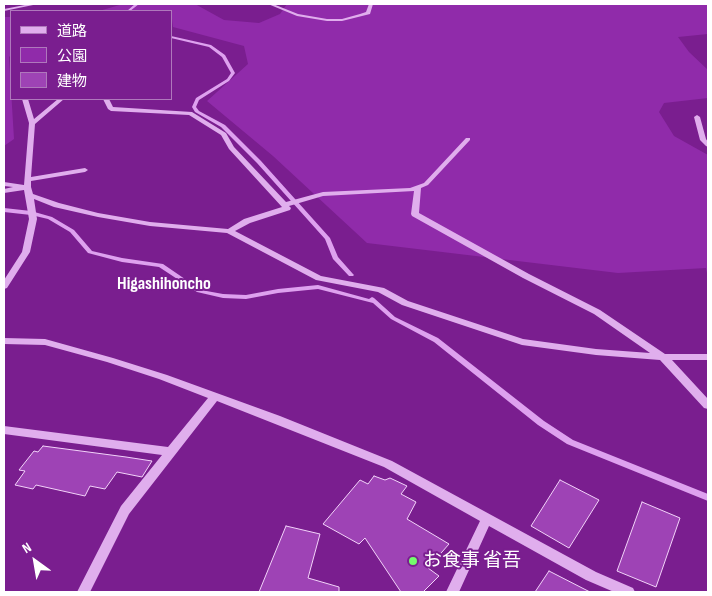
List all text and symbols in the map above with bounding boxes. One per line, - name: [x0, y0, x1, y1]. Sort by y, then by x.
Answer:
- legend: [10, 10, 172, 100]
- text: 道路: [57, 22, 87, 41]
- text: 公園: [57, 47, 87, 66]
- text: 建物: [57, 72, 87, 91]
- district label: Higashihoncho: [117, 273, 211, 295]
- north arrow: [10, 536, 60, 586]
- text: N: [19, 539, 34, 557]
- place label: お食事 省吾: [423, 550, 521, 572]
- marker: お食事 省吾: [407, 555, 419, 567]

